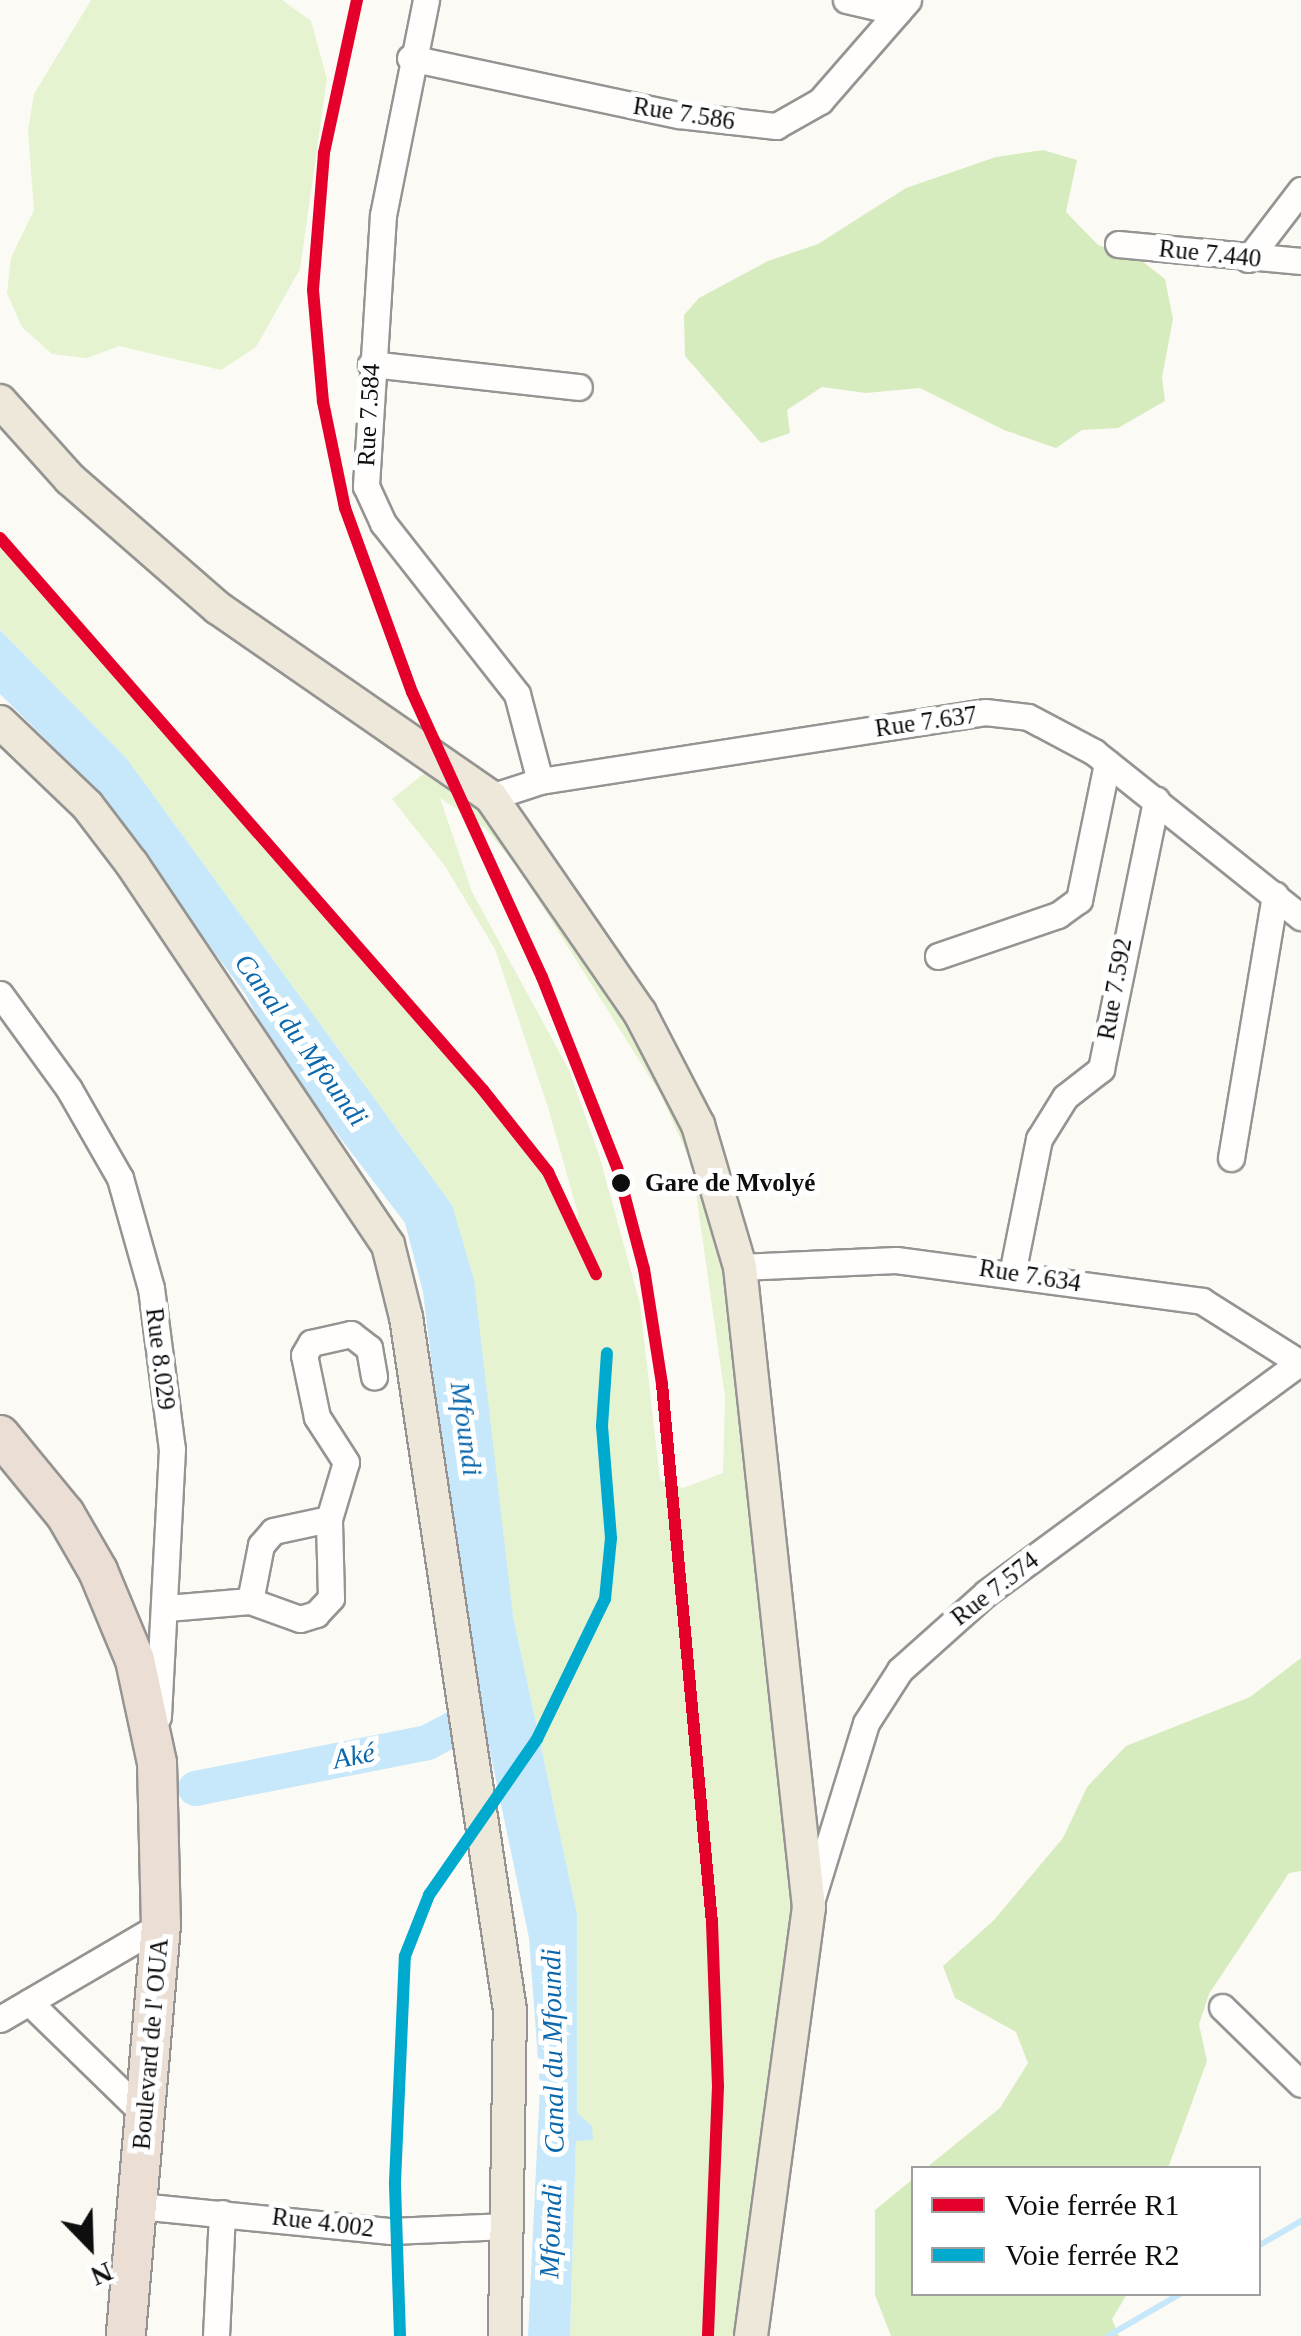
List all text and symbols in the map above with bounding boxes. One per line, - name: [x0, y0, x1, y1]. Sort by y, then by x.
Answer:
- street label: Rue 7.586: [631, 91, 737, 137]
- street label: Rue 7.440: [1157, 234, 1263, 274]
- street label: Rue 7.584: [351, 363, 387, 467]
- street label: Rue 7.637: [873, 700, 979, 744]
- street label: Rue 7.592: [1091, 936, 1139, 1042]
- water label: Canal du Mfoundi: [227, 947, 375, 1133]
- marker: Gare de Mvolyé: [606, 1168, 636, 1198]
- place label: Gare de Mvolyé: [645, 1168, 815, 1198]
- street label: Rue 7.634: [977, 1253, 1083, 1299]
- street label: Rue 8.029: [139, 1306, 181, 1412]
- water label: Mfoundi: [443, 1380, 489, 1478]
- street label: Rue 7.574: [945, 1546, 1045, 1632]
- water label: Aké: [330, 1736, 378, 1776]
- street label: Boulevard de l' OUA: [127, 1937, 175, 2151]
- water label: Canal du Mfoundi: [534, 1948, 572, 2154]
- legend: [911, 2166, 1261, 2296]
- water label: Mfoundi: [533, 2183, 569, 2279]
- text: Voie ferrée R1: [1005, 2188, 1179, 2221]
- north arrow: [40, 2196, 140, 2296]
- street label: Rue 4.002: [270, 2202, 376, 2244]
- text: Voie ferrée R2: [1005, 2238, 1179, 2271]
- text: N: [87, 2256, 117, 2292]

